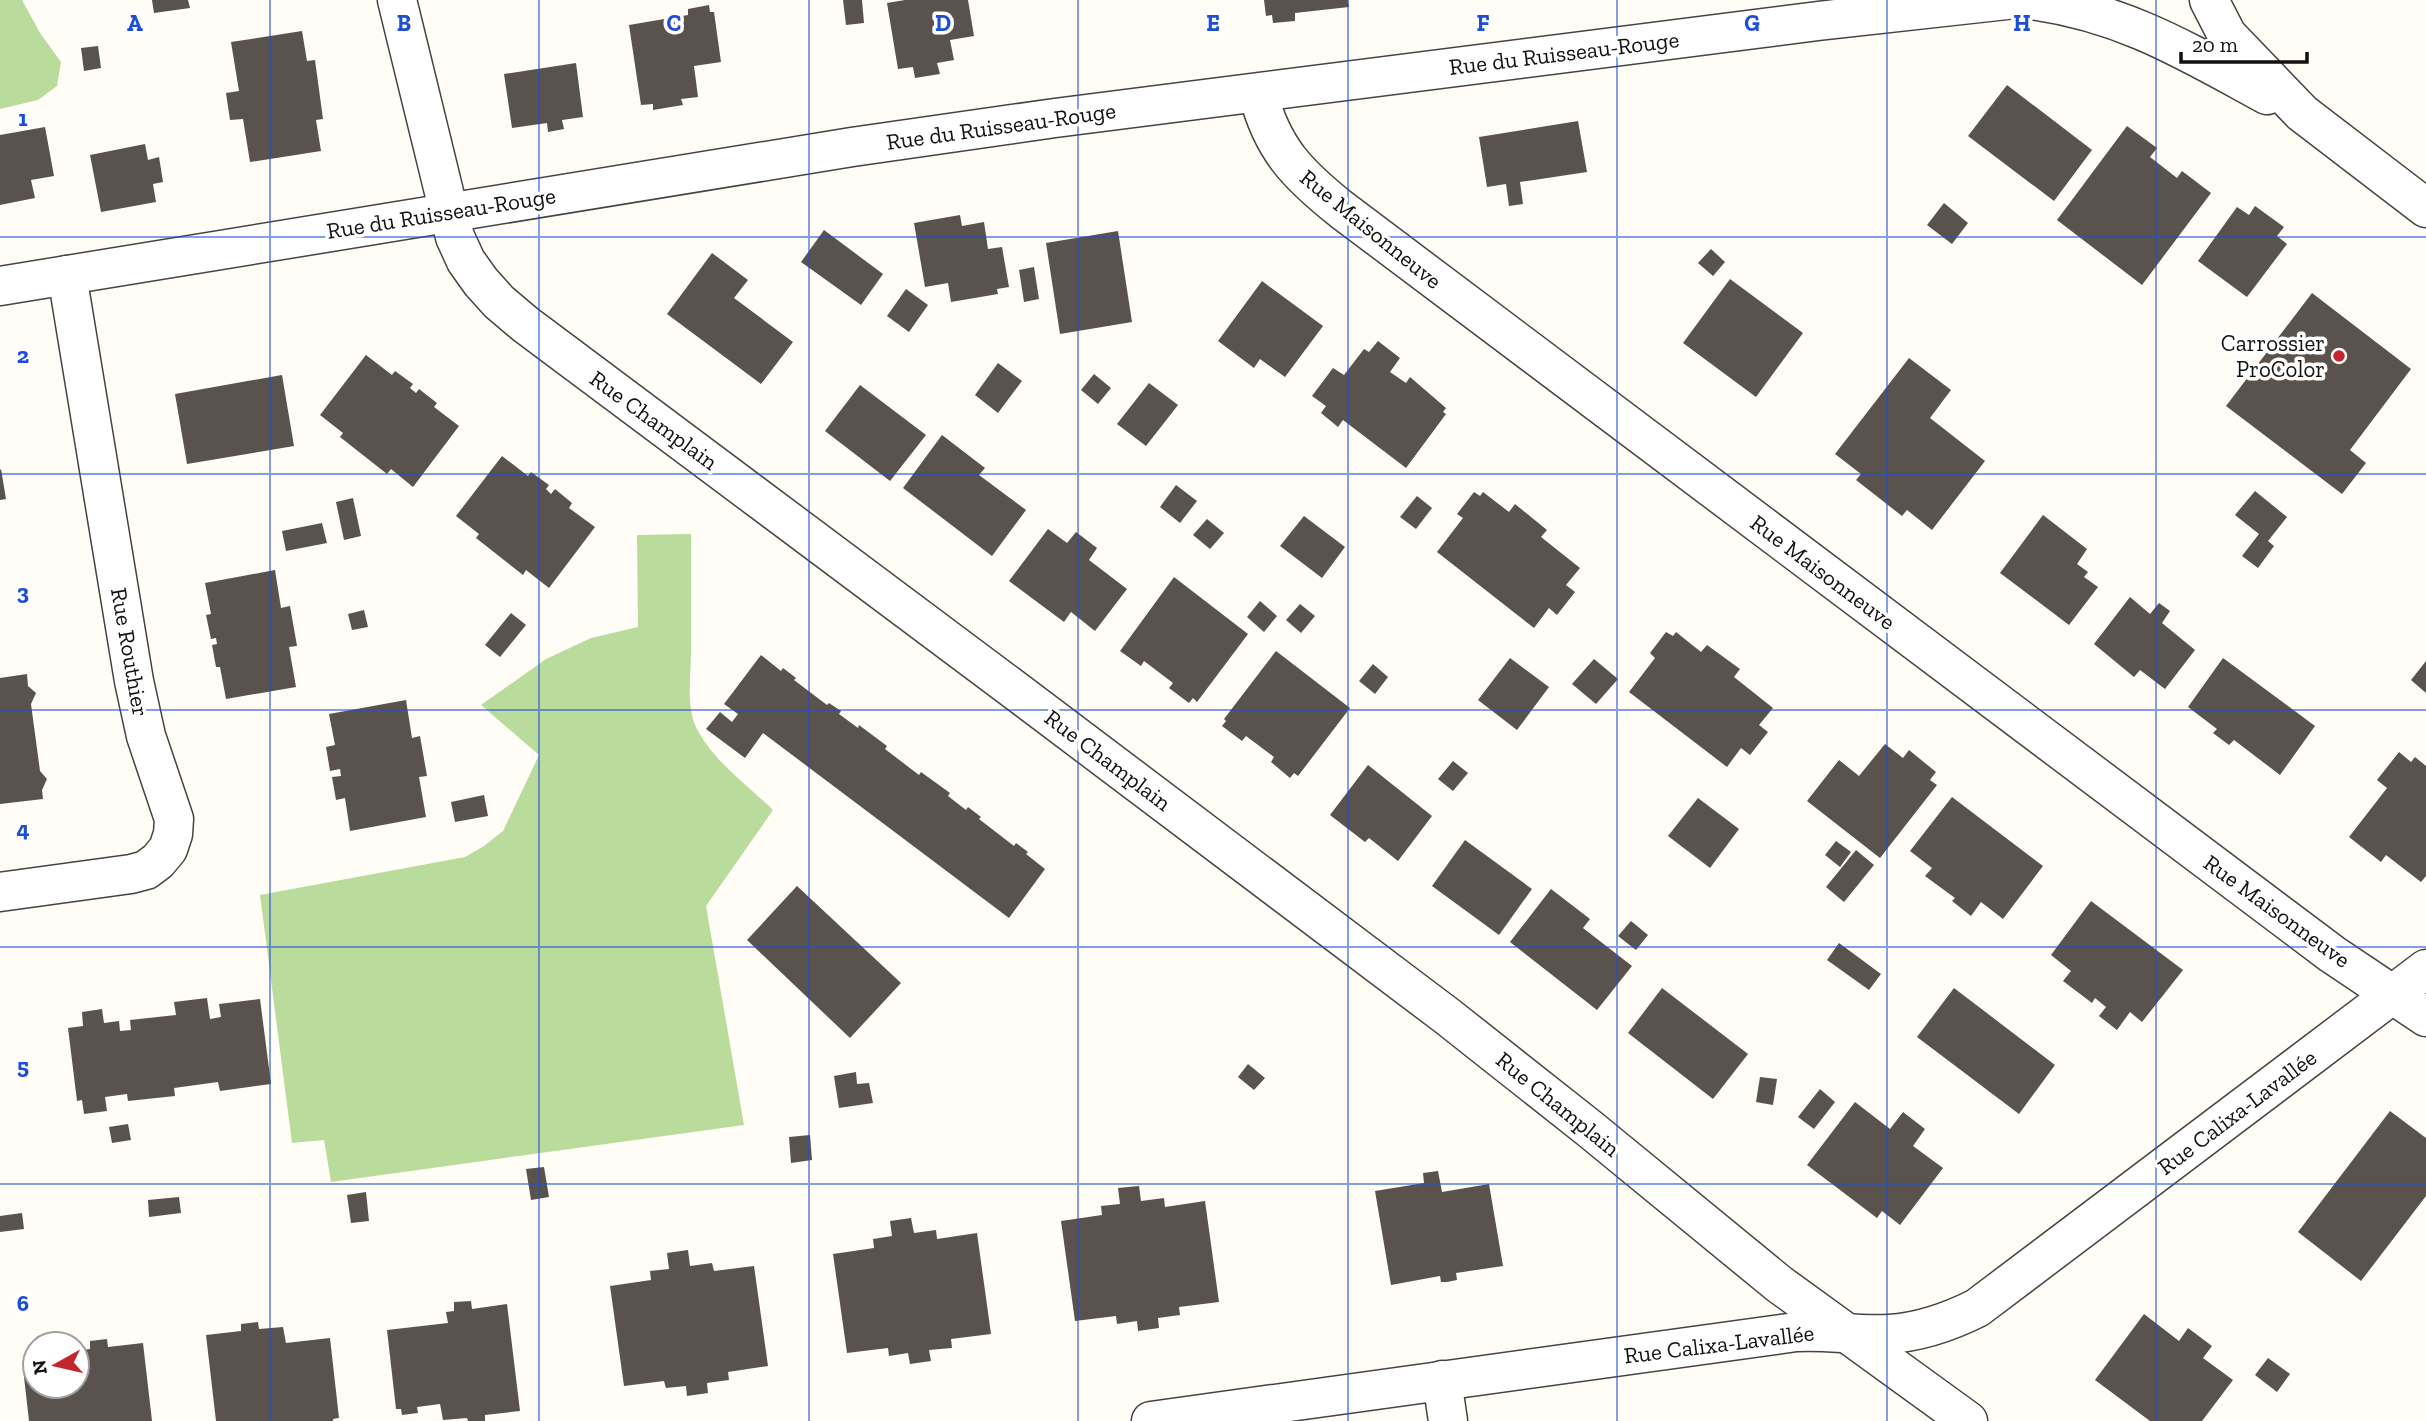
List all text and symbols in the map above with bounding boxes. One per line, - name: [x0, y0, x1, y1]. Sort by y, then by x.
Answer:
- text: A: [127, 9, 143, 37]
- text: B: [397, 9, 411, 37]
- text: C: [667, 9, 681, 37]
- text: D: [935, 9, 951, 37]
- text: E: [1206, 9, 1220, 37]
- text: F: [1476, 9, 1490, 37]
- text: G: [1744, 9, 1760, 37]
- text: H: [2013, 9, 2031, 37]
- scale bar: [2181, 21, 2307, 65]
- street label: Rue du Ruisseau-Rouge: [1447, 25, 1681, 81]
- text: 20 m: [2192, 32, 2238, 57]
- street label: Rue du Ruisseau-Rouge: [884, 96, 1118, 156]
- text: 1: [18, 104, 28, 132]
- street label: Rue Maisonneuve: [1294, 163, 1448, 295]
- street label: Rue du Ruisseau-Rouge: [324, 181, 558, 245]
- place label: Carrossier ProColor: [2221, 329, 2325, 383]
- text: 2: [17, 341, 29, 369]
- marker: Carrossier ProColor: [2331, 348, 2347, 364]
- street label: Rue Champlain: [585, 364, 723, 476]
- street label: Rue Maisonneuve: [1745, 508, 1901, 636]
- text: 3: [17, 578, 29, 606]
- street label: Rue Routhier: [105, 586, 155, 718]
- street label: Rue Champlain: [1039, 703, 1177, 817]
- text: 4: [16, 815, 30, 843]
- street label: Rue Maisonneuve: [2198, 848, 2356, 974]
- street label: Rue Calixa-Lavallée: [2152, 1043, 2322, 1181]
- street label: Rue Champlain: [1490, 1046, 1626, 1162]
- text: 5: [17, 1052, 29, 1080]
- text: 6: [17, 1289, 29, 1317]
- street label: Rue Calixa-Lavallée: [1622, 1318, 1816, 1370]
- north arrow: [21, 1330, 91, 1400]
- text: N: [27, 1359, 52, 1376]

